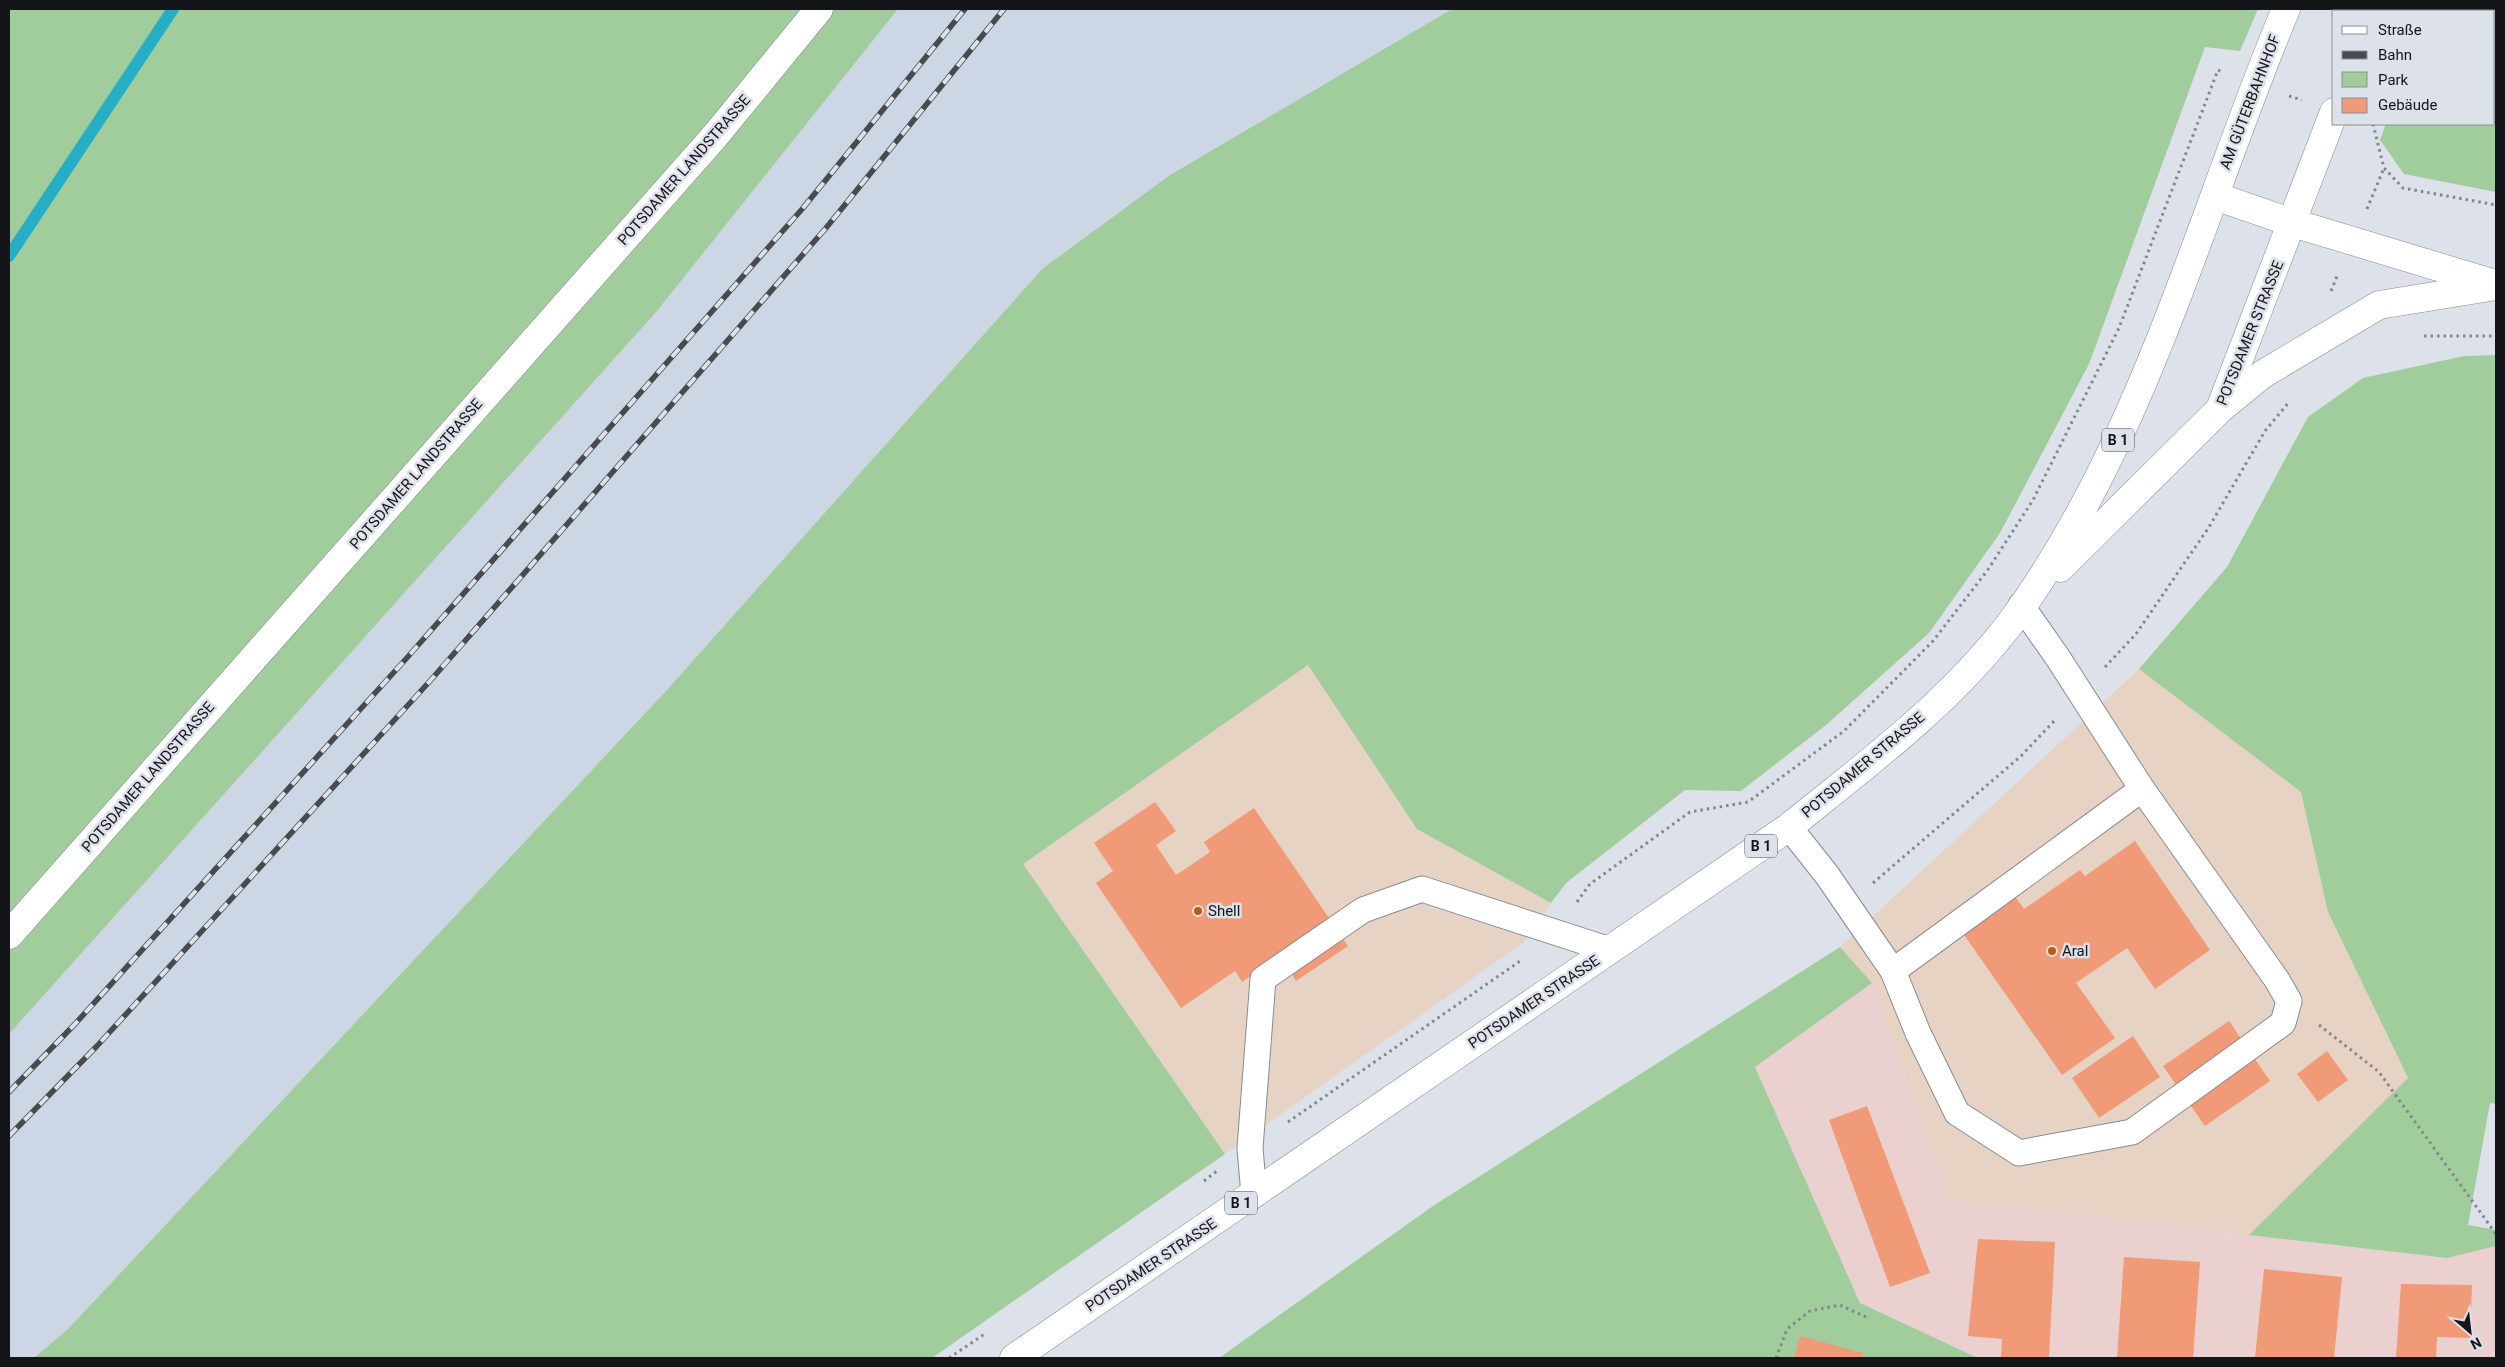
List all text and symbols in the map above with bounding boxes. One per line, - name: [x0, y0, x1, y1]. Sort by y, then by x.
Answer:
- legend: [2332, 10, 2495, 125]
- text: Straße: [2378, 21, 2422, 39]
- street label: AM GÜTERBAHNHOF: [2216, 32, 2284, 172]
- text: Bahn: [2378, 46, 2412, 64]
- text: Park: [2378, 71, 2409, 89]
- street label: POTSDAMER LANDSTRASSE: [614, 91, 754, 249]
- text: Gebäude: [2378, 96, 2437, 114]
- street label: POTSDAMER STRASSE: [2213, 258, 2287, 408]
- street label: POTSDAMER LANDSTRASSE: [346, 395, 486, 553]
- road number: B 1: [2102, 428, 2134, 452]
- street label: POTSDAMER LANDSTRASSE: [78, 698, 218, 856]
- street label: POTSDAMER STRASSE: [1798, 708, 1928, 822]
- road number: B 1: [1745, 834, 1777, 858]
- place label: Shell: [1208, 902, 1240, 920]
- marker: Shell: [1192, 905, 1204, 917]
- place label: Aral: [2062, 942, 2088, 960]
- marker: Aral: [2046, 945, 2058, 957]
- street label: POTSDAMER STRASSE: [1465, 951, 1604, 1053]
- road number: B 1: [1225, 1192, 1257, 1214]
- street label: POTSDAMER STRASSE: [1082, 1214, 1221, 1316]
- north arrow: [2445, 1307, 2495, 1357]
- text: N: [2468, 1334, 2484, 1353]

